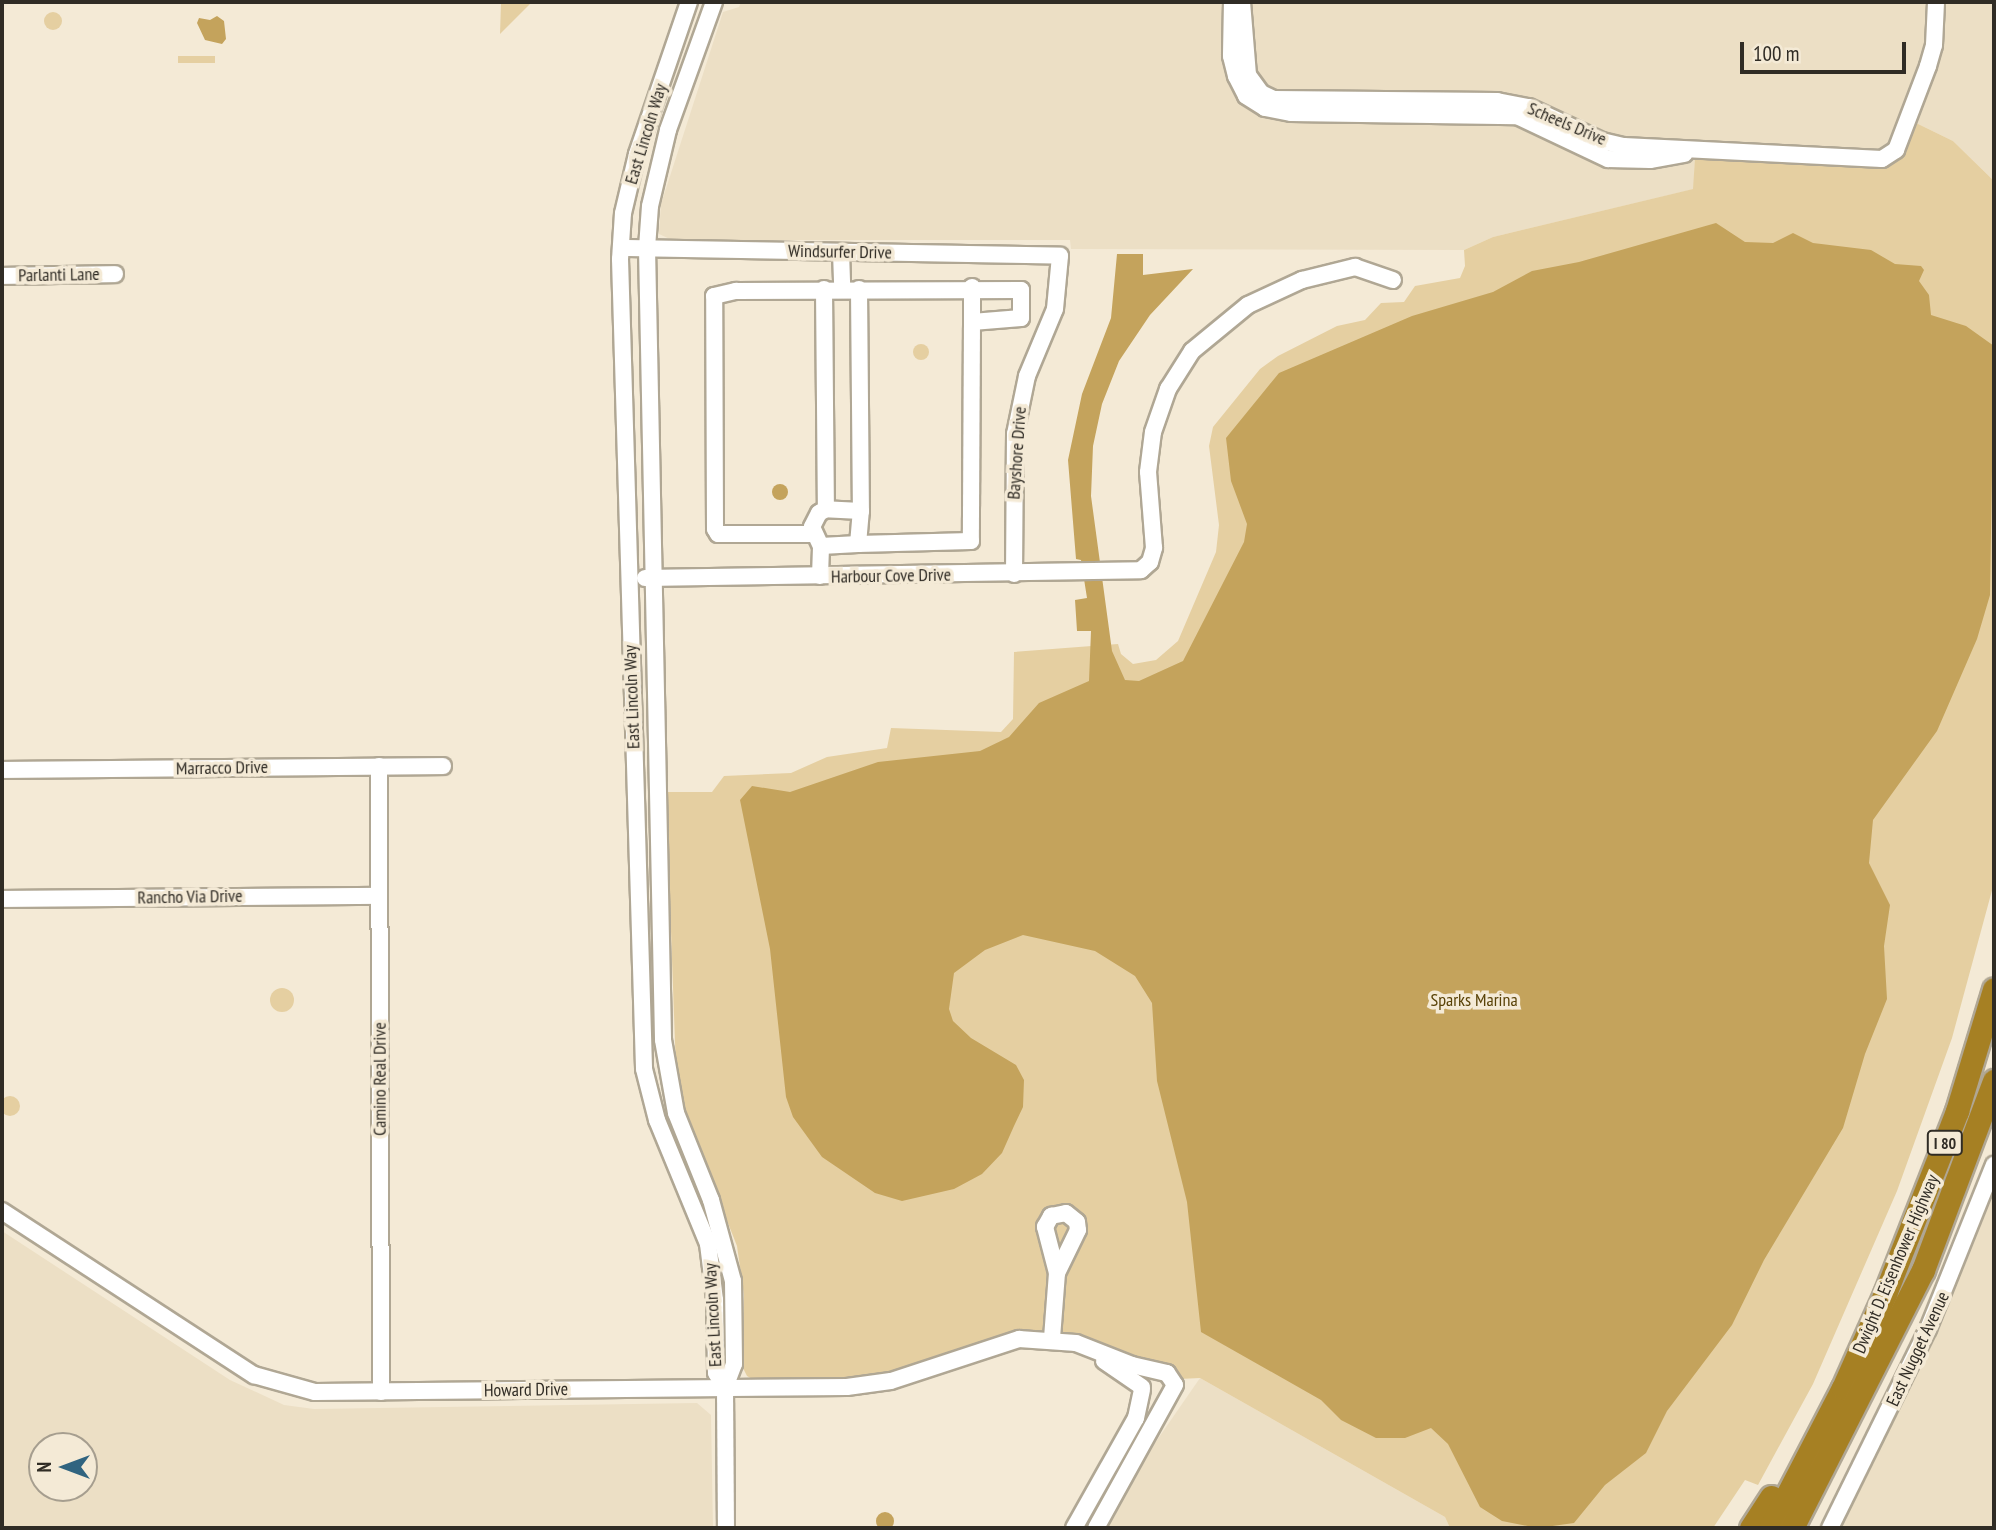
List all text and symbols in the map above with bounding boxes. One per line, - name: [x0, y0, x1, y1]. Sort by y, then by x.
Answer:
- scale bar: [1744, 28, 1910, 72]
- text: 100 m: [1753, 40, 1799, 67]
- street label: East Lincoln Way: [620, 81, 672, 187]
- street label: Scheels Drive: [1524, 98, 1610, 150]
- street label: Windsurfer Drive: [788, 240, 892, 264]
- street label: Parlanti Lane: [18, 263, 100, 287]
- street label: Bayshore Drive: [1003, 406, 1031, 500]
- street label: Harbour Cove Drive: [831, 564, 951, 588]
- street label: East Lincoln Way: [619, 645, 645, 749]
- street label: Marracco Drive: [176, 756, 268, 780]
- street label: Rancho Via Drive: [137, 885, 243, 909]
- park label: Sparks Marina: [1430, 989, 1518, 1011]
- street label: Camino Real Drive: [369, 1022, 391, 1136]
- road number: I 80: [1926, 1130, 1964, 1156]
- street label: Dwight D. Eisenhower Highway: [1848, 1171, 1944, 1357]
- street label: East Lincoln Way: [699, 1262, 727, 1368]
- street label: East Nugget Avenue: [1882, 1288, 1954, 1410]
- street label: Howard Drive: [484, 1378, 568, 1402]
- north arrow: [28, 1432, 98, 1502]
- text: N: [32, 1462, 56, 1472]

